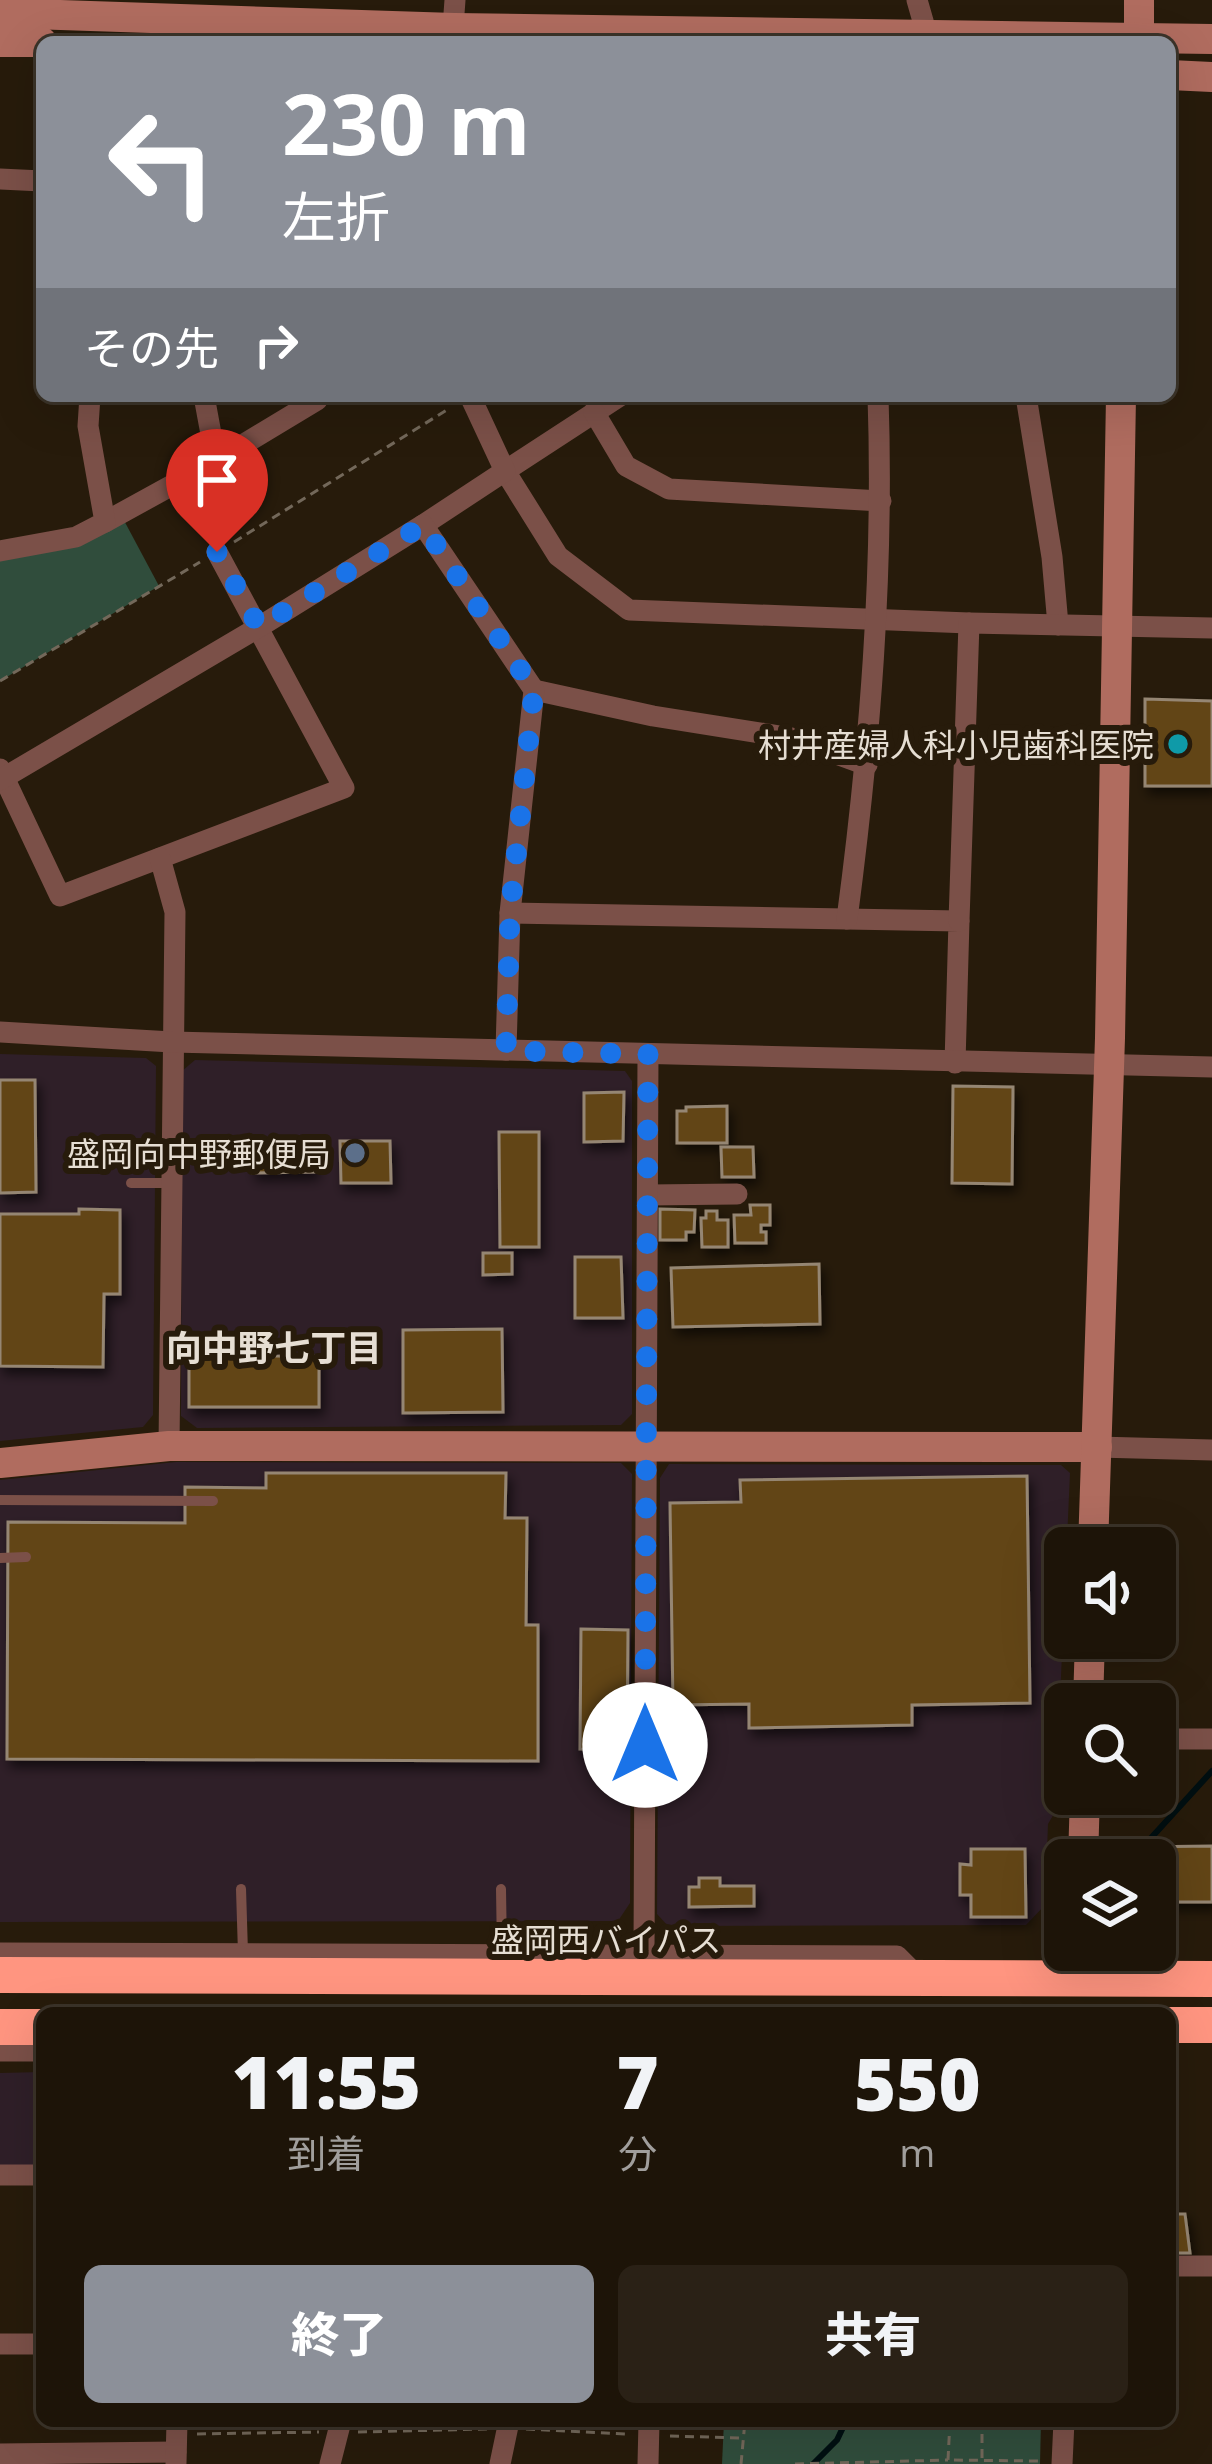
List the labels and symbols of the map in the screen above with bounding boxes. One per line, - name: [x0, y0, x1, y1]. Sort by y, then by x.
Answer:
- pin: [166, 429, 268, 552]
- place label: 村井産婦人科小児歯科医院: [758, 722, 1154, 767]
- marker: 村井産婦人科小児歯科医院: [1165, 731, 1191, 757]
- place label: 盛岡向中野郵便局: [67, 1131, 331, 1176]
- marker: 盛岡向中野郵便局: [342, 1140, 368, 1166]
- district label: 向中野七丁目: [166, 1323, 382, 1372]
- position arrow: [582, 1682, 708, 1808]
- street label: 盛岡西バイパス: [491, 1917, 721, 1962]

